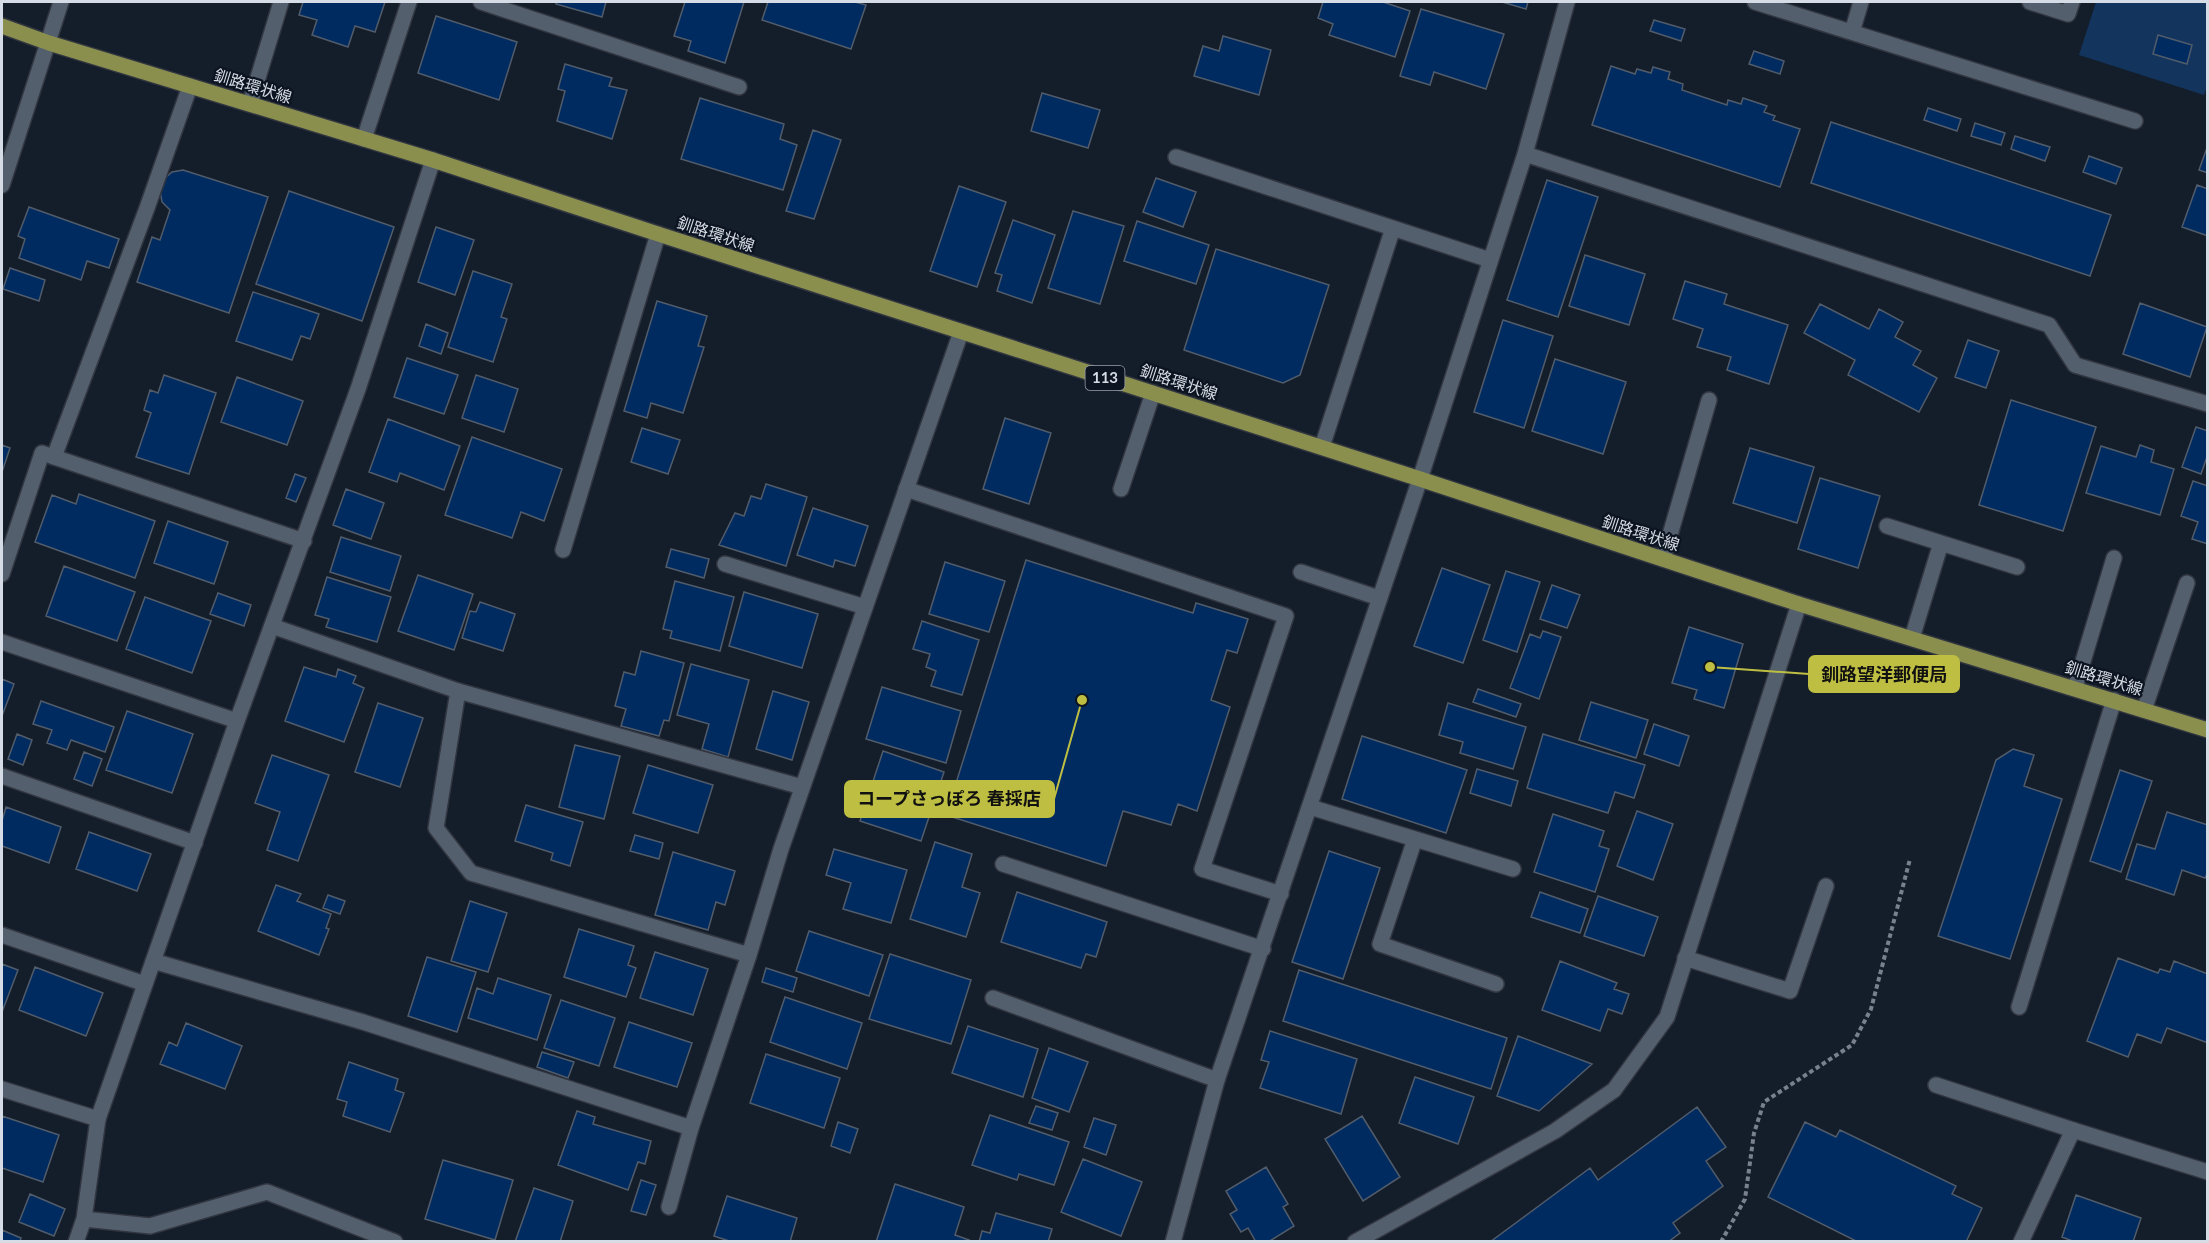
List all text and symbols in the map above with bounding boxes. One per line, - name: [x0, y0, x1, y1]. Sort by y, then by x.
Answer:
- street label: 釧路環状線: [212, 65, 294, 106]
- street label: 釧路環状線: [675, 212, 757, 255]
- street label: 釧路環状線: [1138, 360, 1220, 403]
- road number: 113: [1086, 366, 1124, 390]
- street label: 釧路環状線: [1600, 511, 1682, 554]
- callout: 釧路望洋郵便局: [1809, 656, 1959, 692]
- street label: 釧路環状線: [2063, 657, 2145, 698]
- text: 釧路望洋郵便局: [1821, 663, 1947, 685]
- callout: コープさっぽろ 春採店: [845, 781, 1054, 817]
- text: コープさっぽろ 春採店: [857, 787, 1041, 809]

